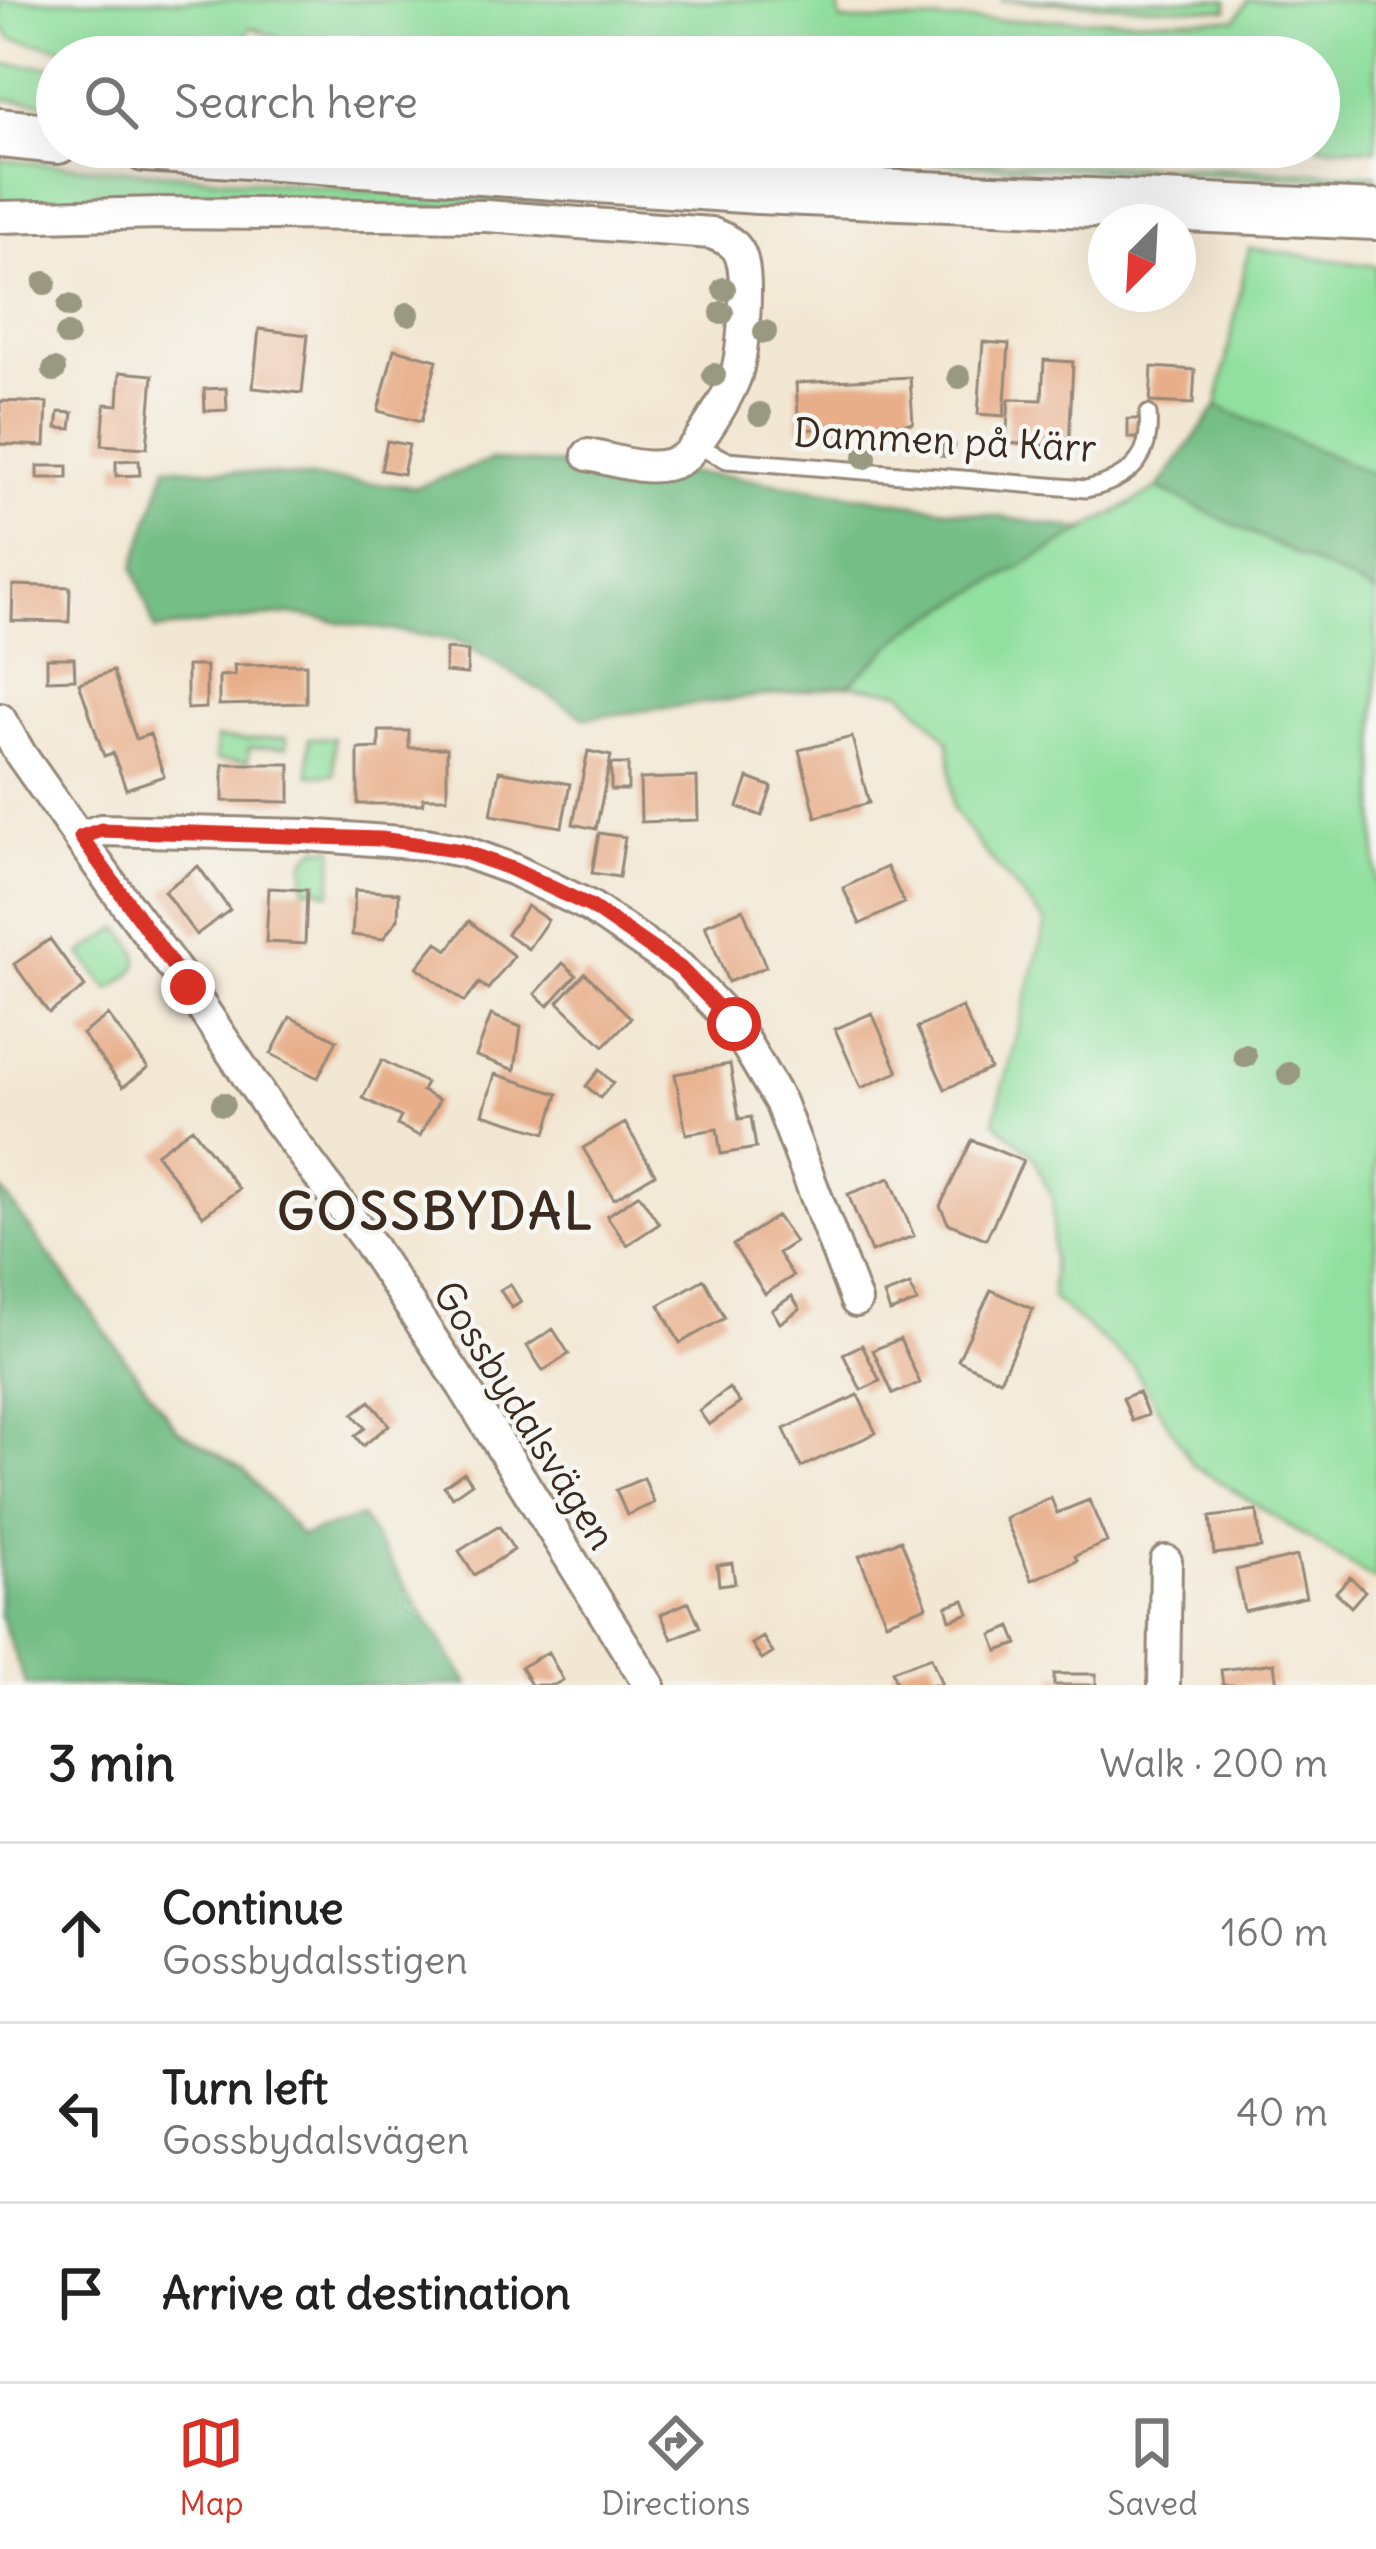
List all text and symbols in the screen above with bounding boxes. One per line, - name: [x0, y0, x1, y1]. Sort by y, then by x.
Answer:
- search box: [36, 36, 1340, 168]
- icon: search: [78, 69, 144, 135]
- text: Search here: [174, 74, 418, 130]
- north arrow: [1088, 204, 1196, 312]
- street label: Dammen på Kärr: [792, 408, 1098, 473]
- route end: [161, 960, 215, 1014]
- route start: [707, 997, 761, 1051]
- district label: GOSSBYDAL: [277, 1179, 595, 1243]
- street label: Gossbydalsvägen: [422, 1272, 627, 1558]
- text: 3 min: [48, 1731, 175, 1795]
- text: Walk · 200 m: [1100, 1739, 1328, 1788]
- text: Continue: [162, 1880, 344, 1936]
- icon: ahead: [48, 1900, 114, 1966]
- text: 160 m: [1221, 1908, 1328, 1957]
- text: Gossbydalsstigen: [162, 1936, 468, 1985]
- text: Turn left: [162, 2060, 328, 2116]
- icon: left: [48, 2080, 114, 2146]
- text: 40 m: [1236, 2088, 1328, 2137]
- text: Gossbydalsvägen: [162, 2116, 469, 2165]
- icon: arrive: [48, 2260, 114, 2326]
- text: Arrive at destination: [162, 2265, 571, 2321]
- tab: Map: [178, 2410, 244, 2524]
- tab: Directions: [601, 2410, 750, 2524]
- tab: Saved: [1107, 2410, 1198, 2524]

